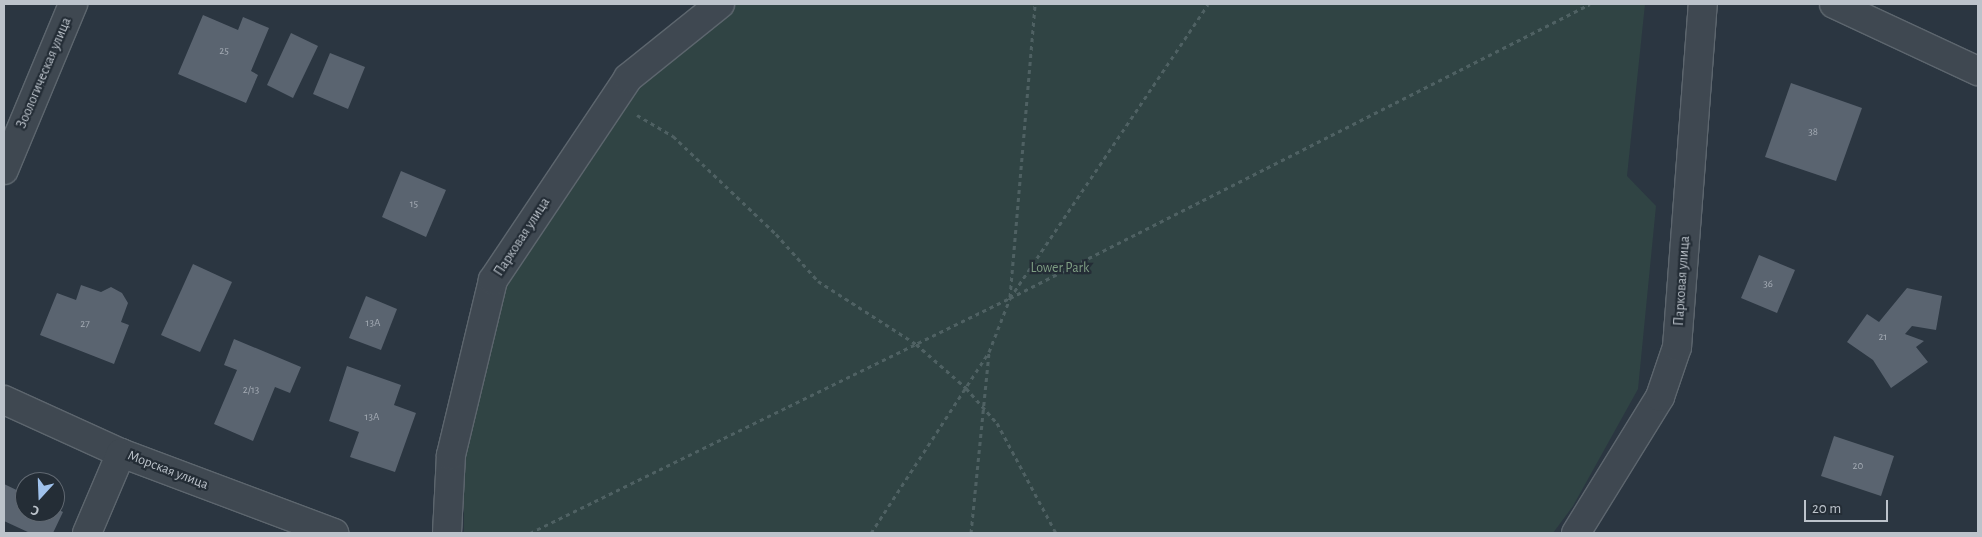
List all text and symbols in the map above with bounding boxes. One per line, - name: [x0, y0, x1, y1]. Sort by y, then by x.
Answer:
- street label: Зоологическая улица: [13, 15, 75, 131]
- house number: 25: [219, 44, 229, 58]
- house number: 38: [1808, 125, 1818, 139]
- street label: Парковая улица: [490, 195, 554, 279]
- house number: 15: [410, 197, 418, 211]
- street label: Парковая улица: [1670, 235, 1694, 327]
- park label: Lower Park: [1031, 260, 1089, 276]
- house number: 36: [1763, 277, 1773, 291]
- house number: 13А: [366, 316, 380, 330]
- house number: 27: [80, 317, 90, 331]
- house number: 21: [1879, 330, 1887, 344]
- house number: 2/13: [243, 383, 259, 397]
- house number: 13А: [365, 410, 379, 424]
- street label: Морская улица: [125, 447, 211, 493]
- house number: 20: [1853, 459, 1863, 473]
- north arrow: [15, 472, 65, 522]
- scale bar: [1807, 490, 1891, 522]
- text: 20 m: [1812, 501, 1841, 516]
- text: С: [29, 502, 41, 518]

